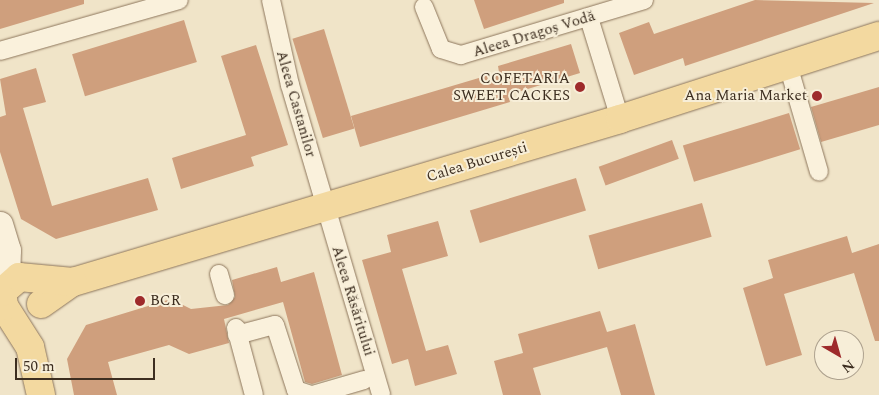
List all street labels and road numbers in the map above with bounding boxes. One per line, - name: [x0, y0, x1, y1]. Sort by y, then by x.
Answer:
- street label: Aleea Dragoș Vodă: [471, 7, 597, 61]
- street label: Aleea Castanilor: [272, 49, 320, 159]
- street label: Calea București: [424, 138, 530, 186]
- street label: Aleea Răsăritului: [328, 244, 378, 358]

